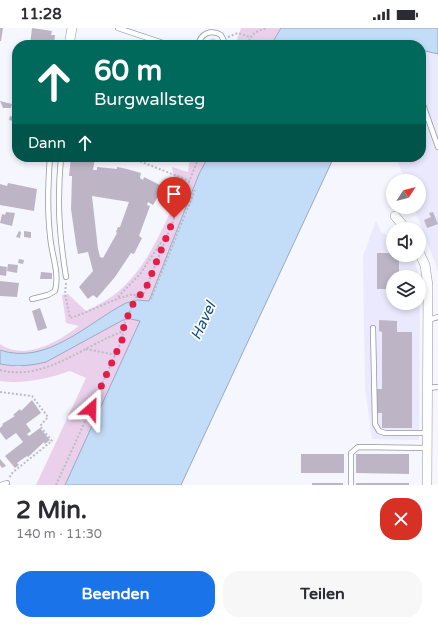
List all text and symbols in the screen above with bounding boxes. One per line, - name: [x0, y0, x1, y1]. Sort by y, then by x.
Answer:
- text: 11:28: [20, 5, 62, 23]
- text: 60 m: [94, 54, 162, 88]
- icon: ahead: [28, 56, 80, 108]
- text: Burgwallsteg: [94, 88, 205, 110]
- icon: ahead: [74, 132, 96, 154]
- text: Dann: [28, 134, 66, 152]
- north arrow: [386, 174, 426, 214]
- map controls: [386, 174, 426, 310]
- pin: [157, 177, 191, 218]
- icon: arrive: [163, 183, 185, 205]
- button: sound: [386, 222, 426, 262]
- button: layers: [386, 270, 426, 310]
- water label: Havel: [186, 297, 220, 343]
- position arrow: [70, 388, 112, 430]
- text: 2 Min.: [16, 496, 87, 525]
- button: close: [380, 498, 422, 540]
- text: 140 m · 11:30: [16, 526, 102, 542]
- button: Beenden: [16, 571, 215, 617]
- button: Teilen: [223, 571, 422, 617]

